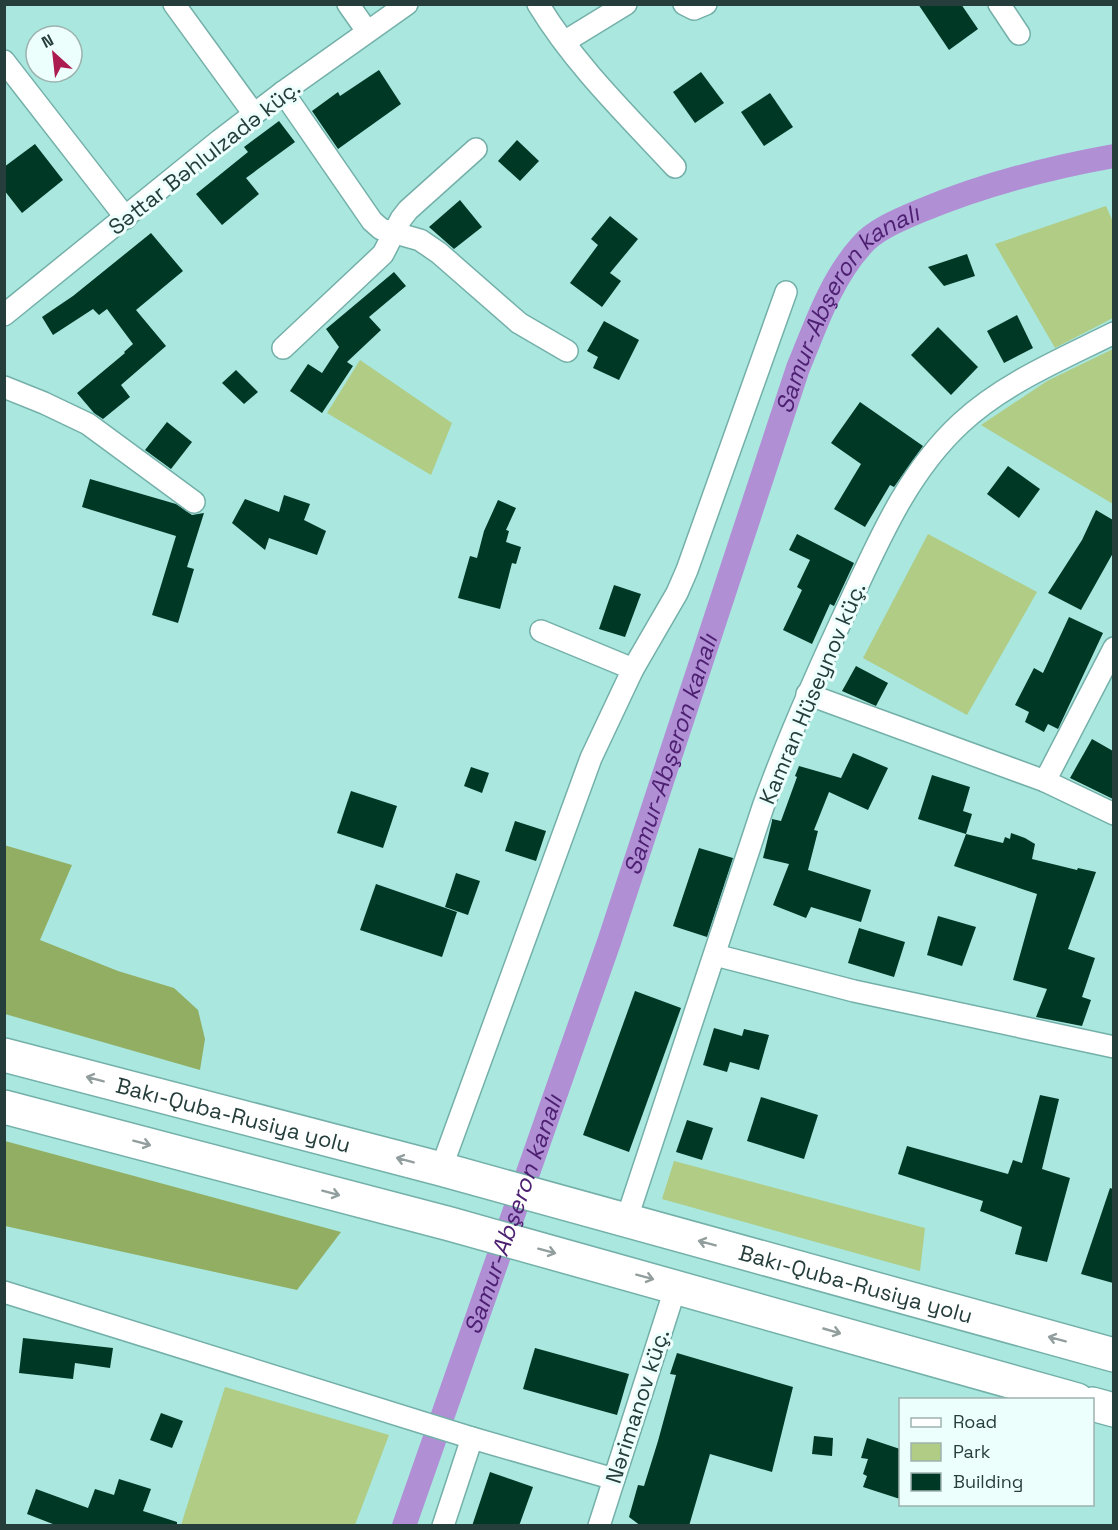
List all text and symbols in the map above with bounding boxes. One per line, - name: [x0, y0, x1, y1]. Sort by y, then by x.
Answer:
- north arrow: [24, 24, 84, 84]
- text: N: [38, 29, 57, 53]
- street label: Səttar Bəhlulzadə küç.: [102, 73, 306, 241]
- water label: Samur-Abşeron kanalı: [768, 197, 925, 417]
- street label: Kamran Hüseynov küç.: [752, 578, 872, 808]
- water label: Samur-Abşeron kanalı: [616, 629, 725, 879]
- street label: Bakı-Quba-Rusiya yolu: [113, 1071, 354, 1159]
- one-way arrow: [85, 1073, 104, 1084]
- water label: Samur-Abşeron kanalı: [457, 1090, 569, 1338]
- one-way arrow: [132, 1138, 151, 1150]
- one-way arrow: [396, 1154, 415, 1165]
- one-way arrow: [321, 1188, 340, 1199]
- one-way arrow: [698, 1237, 717, 1248]
- street label: Bakı-Quba-Rusiya yolu: [736, 1238, 976, 1329]
- one-way arrow: [537, 1245, 556, 1257]
- one-way arrow: [635, 1272, 654, 1284]
- street label: Nərimanov küç.: [599, 1325, 675, 1487]
- one-way arrow: [823, 1326, 842, 1337]
- one-way arrow: [1048, 1333, 1067, 1344]
- legend: [899, 1398, 1094, 1506]
- text: Road: [953, 1410, 997, 1433]
- text: Park: [953, 1440, 991, 1463]
- text: Building: [953, 1470, 1023, 1493]

